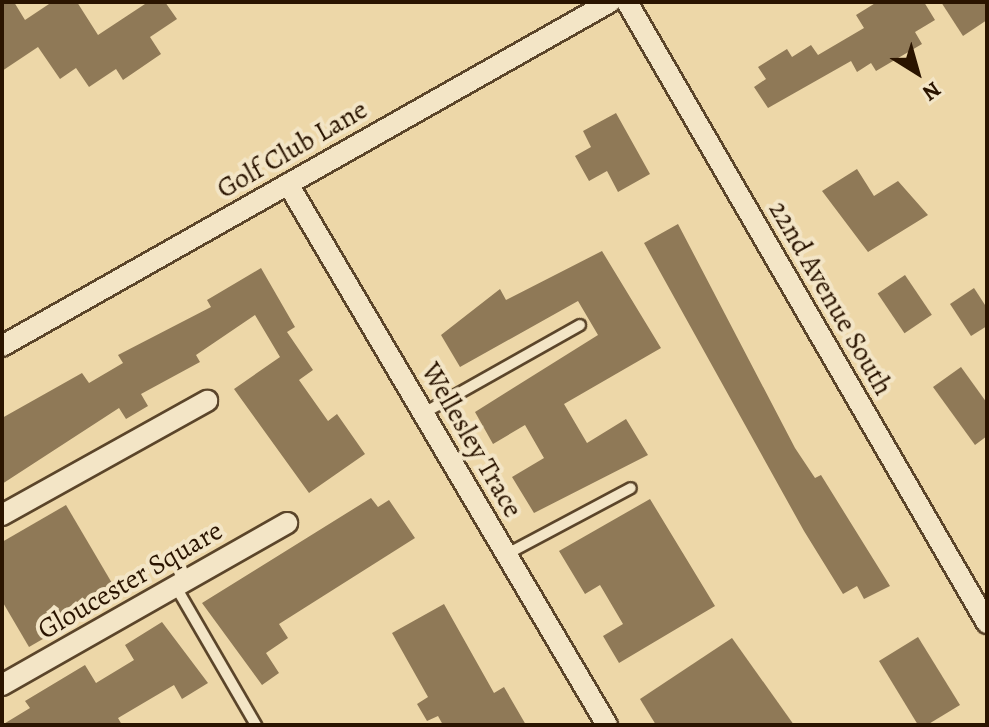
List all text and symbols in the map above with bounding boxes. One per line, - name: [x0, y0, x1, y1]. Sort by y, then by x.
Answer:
- north arrow: [877, 32, 957, 112]
- text: N: [916, 74, 947, 108]
- street label: Golf Club Lane: [211, 92, 373, 206]
- street label: 22nd Avenue South: [762, 195, 900, 401]
- street label: Wellesley Trace: [414, 357, 530, 523]
- street label: Gloucester Square: [32, 514, 228, 646]

